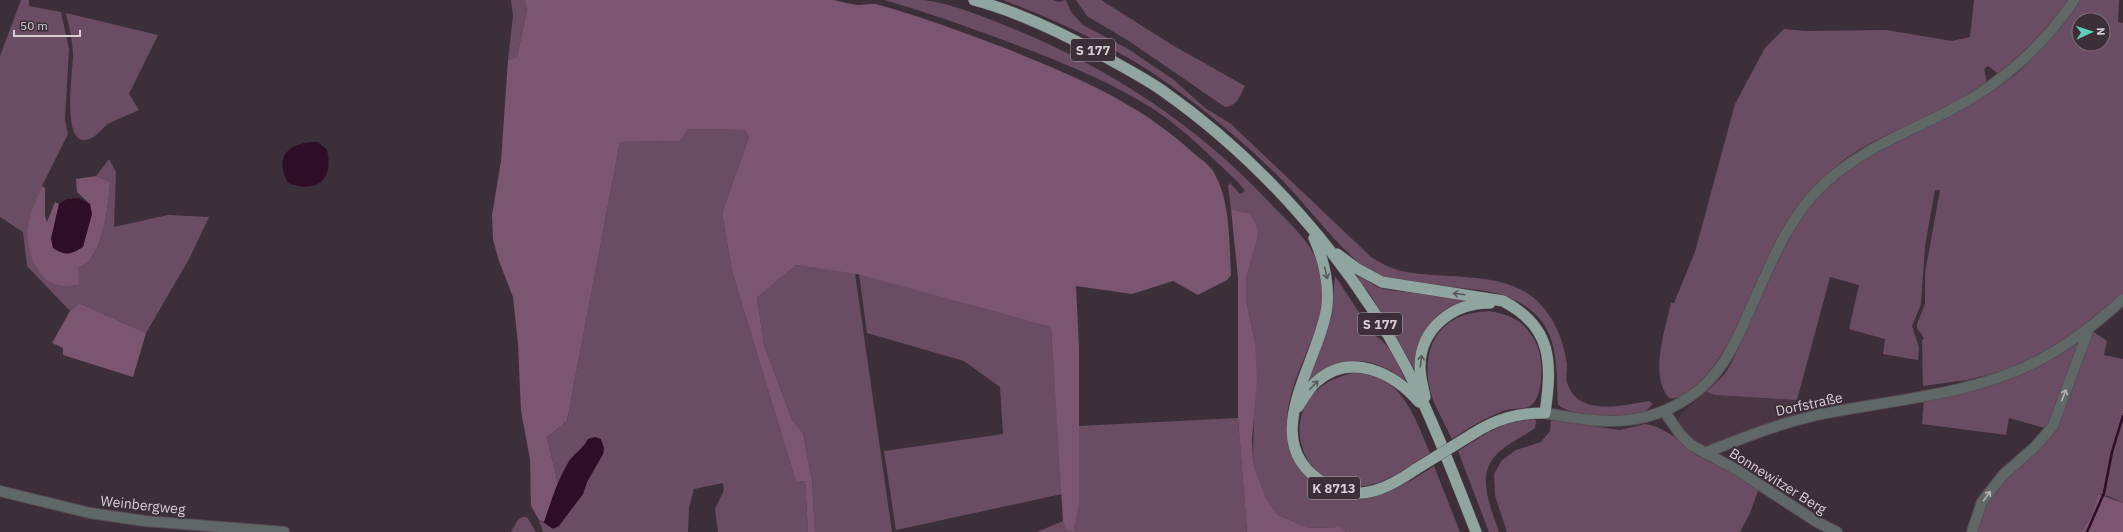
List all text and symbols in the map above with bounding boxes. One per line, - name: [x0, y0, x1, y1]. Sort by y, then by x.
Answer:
- scale bar: [14, 12, 80, 38]
- north arrow: [2071, 12, 2111, 52]
- text: 50 m: [20, 18, 48, 33]
- text: N: [2094, 27, 2108, 36]
- road number: S 177: [1071, 39, 1115, 61]
- one-way arrow: [1322, 266, 1330, 279]
- one-way arrow: [1453, 290, 1466, 298]
- road number: S 177: [1358, 313, 1402, 335]
- one-way arrow: [1417, 355, 1425, 368]
- one-way arrow: [1309, 380, 1318, 390]
- street label: Dorfstraße: [1774, 388, 1844, 420]
- one-way arrow: [2061, 389, 2069, 401]
- street label: Bonnewitzer Berg: [1726, 444, 1830, 518]
- road number: K 8713: [1308, 477, 1360, 499]
- one-way arrow: [1983, 491, 1991, 502]
- street label: Weinbergweg: [100, 492, 187, 518]

